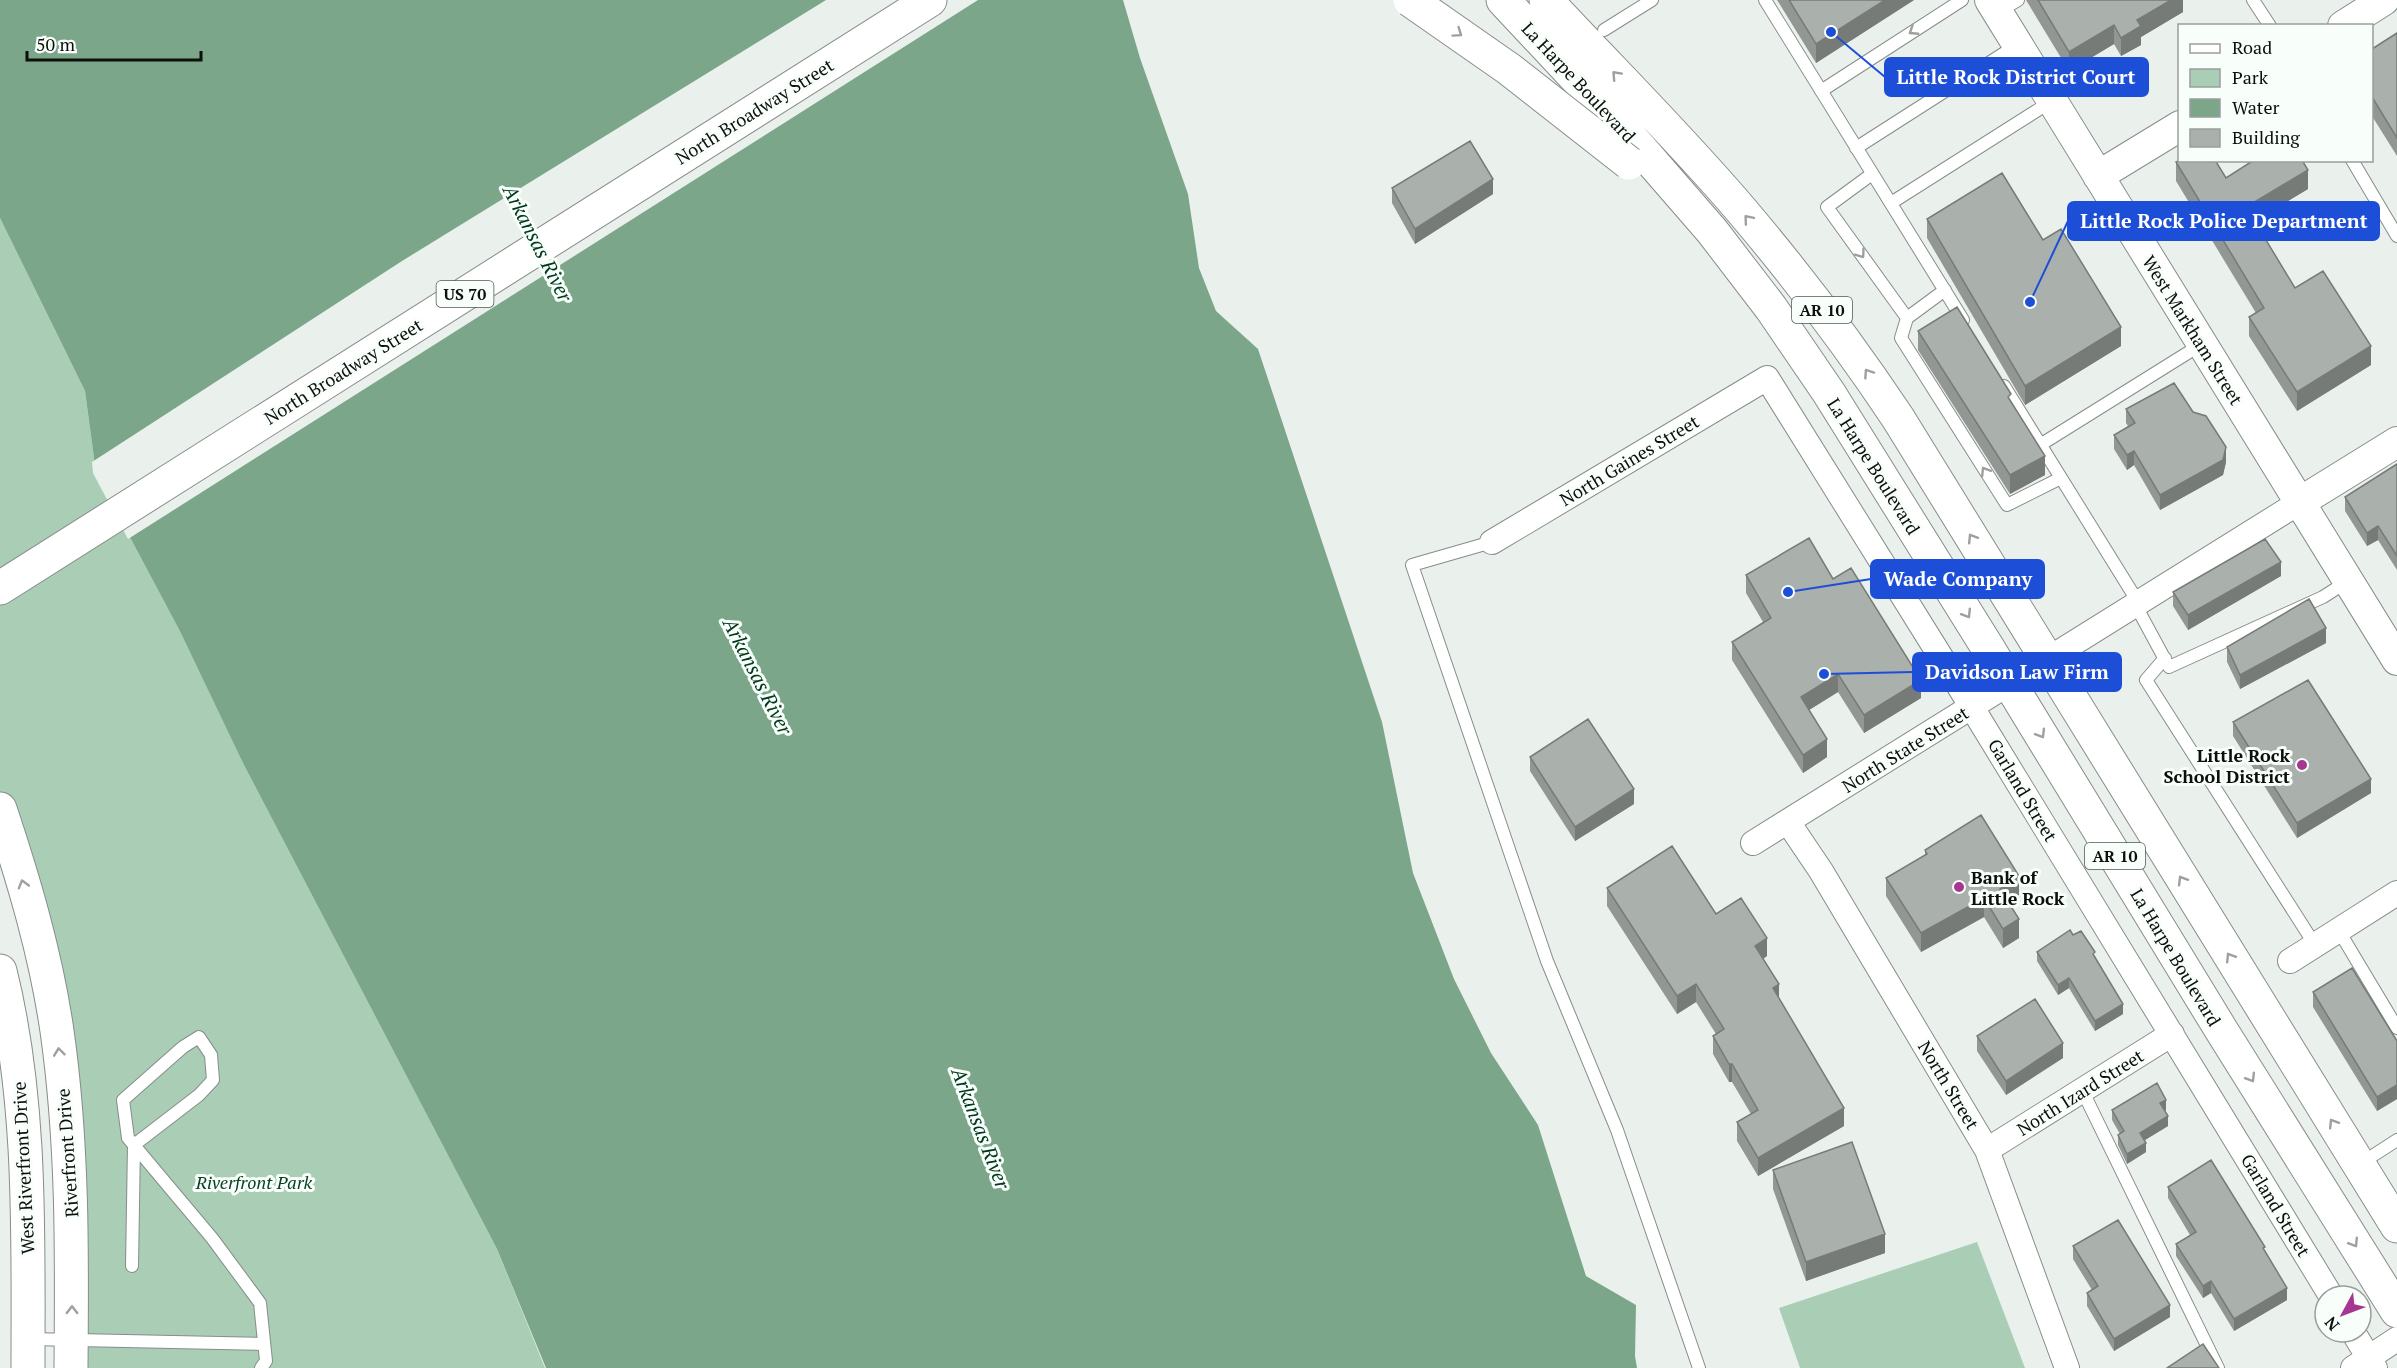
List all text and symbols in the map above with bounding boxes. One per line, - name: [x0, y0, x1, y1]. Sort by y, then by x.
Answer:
- street label: La Harpe Boulevard: [1517, 17, 1641, 147]
- scale bar: [27, 24, 201, 62]
- one-way arrow: [1909, 24, 1919, 36]
- legend: [2178, 24, 2373, 162]
- one-way arrow: [1451, 26, 1462, 37]
- text: 50 m: [36, 32, 76, 56]
- text: Road: [2232, 35, 2272, 59]
- street label: North Broadway Street: [670, 52, 838, 169]
- callout: Little Rock District Court: [1885, 58, 2148, 96]
- text: Little Rock District Court: [1897, 63, 2135, 90]
- text: Park: [2232, 65, 2269, 89]
- one-way arrow: [1612, 72, 1623, 82]
- text: Water: [2232, 95, 2279, 119]
- text: Building: [2232, 125, 2300, 149]
- water label: Arkansas River: [497, 179, 580, 307]
- callout: Little Rock Police Department: [2068, 202, 2379, 240]
- text: Little Rock Police Department: [2080, 207, 2368, 234]
- one-way arrow: [1745, 215, 1756, 226]
- one-way arrow: [1854, 248, 1865, 259]
- street label: West Markham Street: [2137, 251, 2249, 410]
- road number: US 70: [436, 281, 494, 307]
- road number: AR 10: [1792, 297, 1852, 323]
- street label: North Broadway Street: [259, 312, 427, 429]
- one-way arrow: [1864, 369, 1875, 380]
- street label: La Harpe Boulevard: [1822, 393, 1926, 539]
- street label: North Gaines Street: [1555, 409, 1703, 511]
- one-way arrow: [1982, 467, 1993, 478]
- one-way arrow: [1967, 534, 1979, 544]
- callout: Wade Company: [1871, 560, 2044, 598]
- text: Wade Company: [1884, 565, 2033, 592]
- one-way arrow: [1960, 607, 1971, 618]
- water label: Arkansas River: [717, 612, 800, 740]
- callout: Davidson Law Firm: [1913, 653, 2121, 691]
- text: Davidson Law Firm: [1925, 658, 2109, 685]
- street label: North State Street: [1837, 700, 1973, 798]
- one-way arrow: [2033, 728, 2045, 738]
- street label: Garland Street: [1983, 734, 2063, 846]
- place label: Little Rock School District: [2164, 743, 2291, 788]
- marker: Little Rock School District: [2295, 758, 2309, 772]
- road number: AR 10: [2085, 843, 2145, 869]
- place label: Bank of Little Rock: [1971, 865, 2065, 910]
- one-way arrow: [2178, 876, 2190, 886]
- one-way arrow: [18, 879, 31, 889]
- marker: Bank of Little Rock: [1952, 880, 1966, 894]
- street label: La Harpe Boulevard: [2125, 884, 2227, 1030]
- one-way arrow: [2225, 953, 2237, 963]
- street label: North Street: [1913, 1036, 1985, 1134]
- street label: North Izard Street: [2012, 1043, 2148, 1141]
- one-way arrow: [54, 1047, 66, 1057]
- water label: Arkansas River: [945, 1063, 1017, 1194]
- one-way arrow: [2243, 1072, 2255, 1082]
- street label: West Riverfront Drive: [6, 1081, 40, 1255]
- street label: Riverfront Drive: [51, 1088, 83, 1218]
- one-way arrow: [2329, 1119, 2341, 1129]
- street label: Garland Street: [2236, 1149, 2316, 1261]
- park label: Riverfront Park: [195, 1170, 313, 1194]
- one-way arrow: [2347, 1237, 2359, 1247]
- north arrow: [2313, 1284, 2373, 1344]
- one-way arrow: [66, 1305, 78, 1314]
- text: N: [2319, 1312, 2344, 1336]

